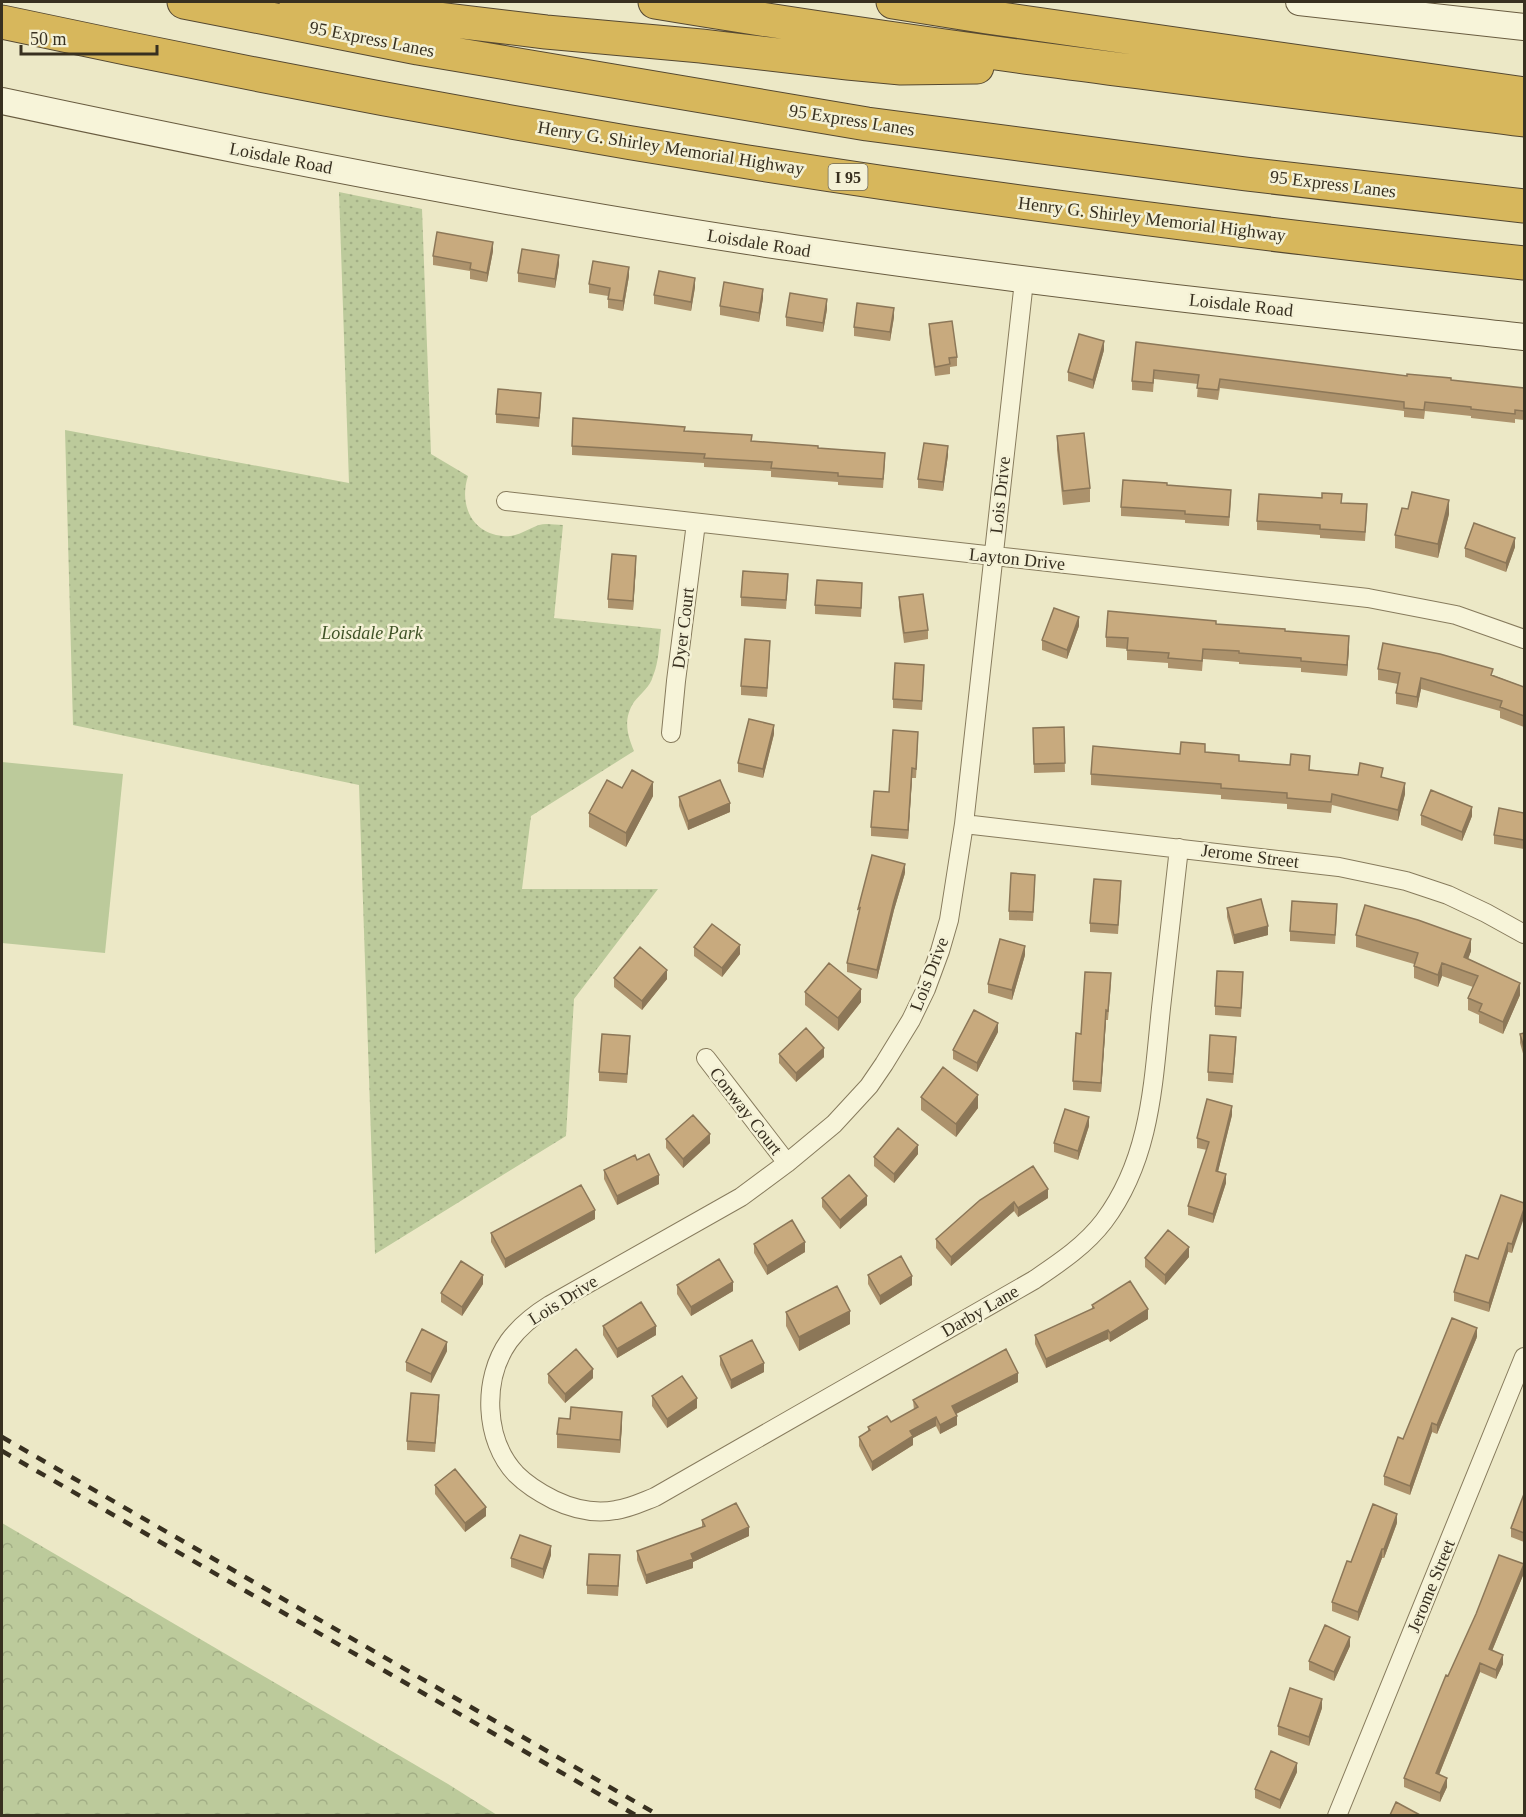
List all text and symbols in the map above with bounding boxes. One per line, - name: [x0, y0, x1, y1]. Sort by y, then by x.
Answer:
- street label: 95 Express Lanes: [308, 17, 436, 61]
- scale bar: [21, 18, 158, 56]
- text: 50 m: [30, 29, 67, 49]
- street label: 95 Express Lanes: [788, 100, 916, 140]
- street label: Henry G. Shirley Memorial Highway: [536, 117, 806, 179]
- street label: Loisdale Road: [228, 138, 334, 178]
- road number: I 95: [828, 164, 868, 190]
- street label: 95 Express Lanes: [1269, 166, 1397, 202]
- street label: Henry G. Shirley Memorial Highway: [1017, 193, 1287, 245]
- street label: Loisdale Road: [706, 225, 812, 261]
- street label: Loisdale Road: [1188, 290, 1294, 320]
- street label: Lois Drive: [986, 455, 1014, 535]
- street label: Layton Drive: [968, 544, 1066, 574]
- street label: Dyer Court: [668, 586, 698, 670]
- park label: Loisdale Park: [320, 623, 424, 643]
- street label: Jerome Street: [1200, 840, 1300, 872]
- street label: Lois Drive: [906, 934, 952, 1014]
- street label: Conway Court: [706, 1063, 786, 1159]
- street label: Lois Drive: [525, 1271, 601, 1329]
- street label: Darby Lane: [938, 1281, 1022, 1341]
- street label: Jerome Street: [1403, 1537, 1459, 1635]

